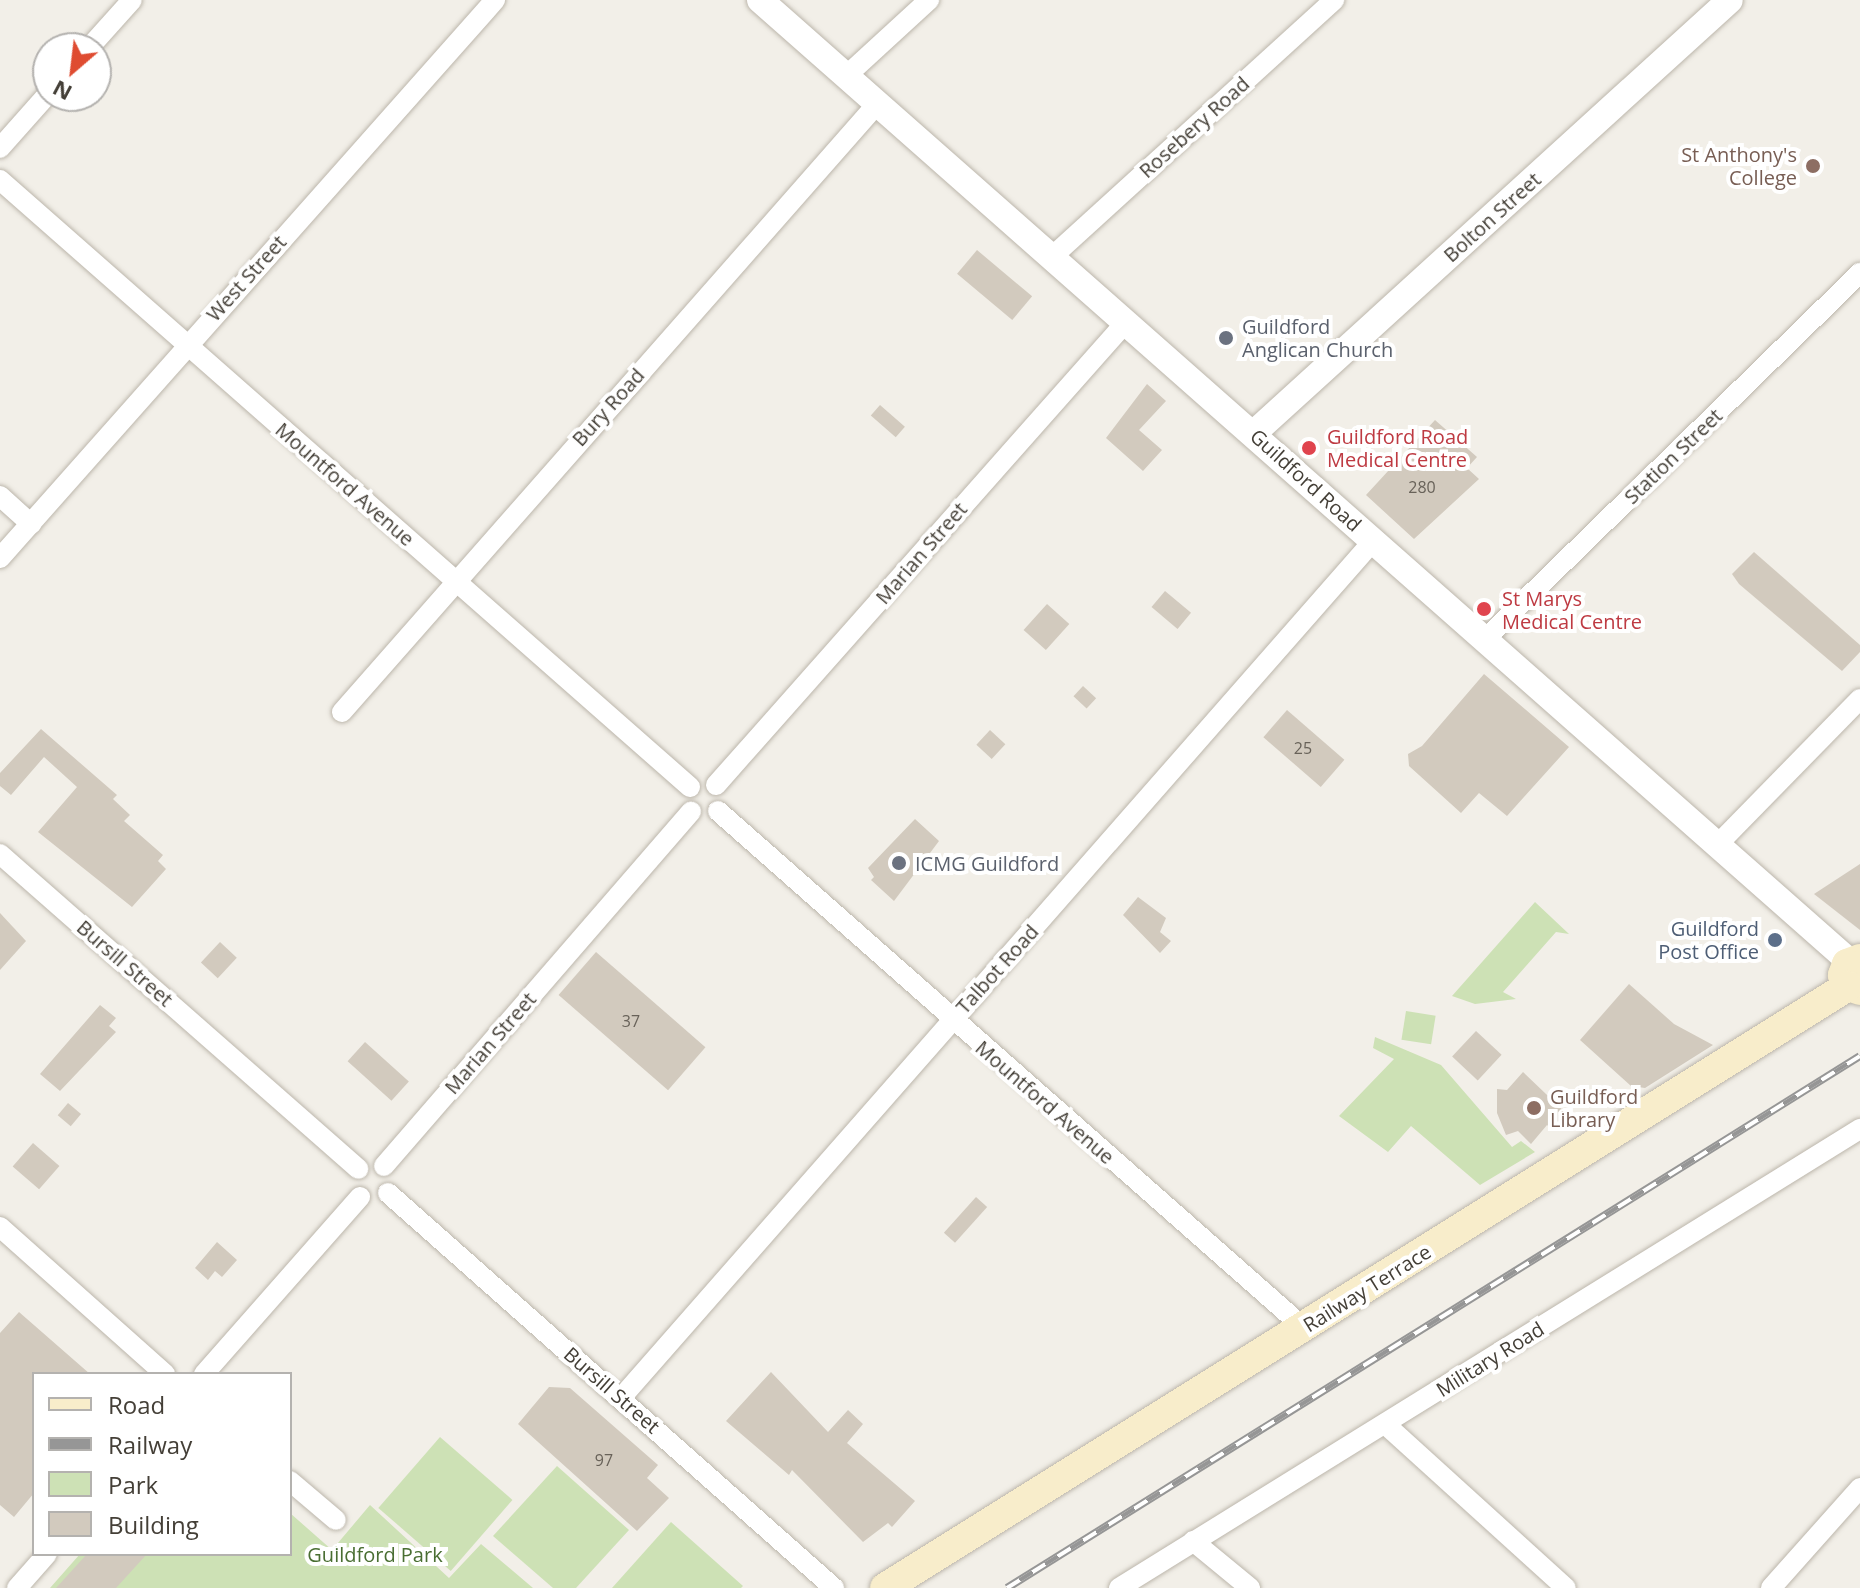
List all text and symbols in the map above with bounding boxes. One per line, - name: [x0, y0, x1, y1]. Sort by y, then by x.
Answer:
- north arrow: [32, 32, 112, 112]
- street label: Rosebery Road: [1134, 71, 1254, 183]
- text: N: [47, 74, 77, 109]
- place label: St Anthony's College: [1681, 142, 1797, 189]
- marker: St Anthony's College: [1804, 157, 1822, 175]
- street label: Bolton Street: [1438, 167, 1546, 267]
- street label: West Street: [201, 230, 291, 326]
- place label: Guildford Anglican Church: [1242, 314, 1393, 361]
- marker: Guildford Anglican Church: [1217, 329, 1235, 347]
- street label: Bury Road: [567, 363, 649, 451]
- street label: Station Street: [1619, 403, 1727, 509]
- street label: Mountford Avenue: [271, 417, 419, 551]
- street label: Guildford Road: [1245, 424, 1367, 536]
- place label: Guildford Road Medical Centre: [1327, 424, 1468, 471]
- marker: Guildford Road Medical Centre: [1298, 437, 1320, 459]
- house number: 280: [1408, 477, 1436, 497]
- street label: Marian Street: [870, 497, 972, 609]
- place label: St Marys Medical Centre: [1502, 586, 1642, 633]
- marker: St Marys Medical Centre: [1473, 598, 1495, 620]
- house number: 25: [1294, 738, 1312, 758]
- place label: ICMG Guildford: [915, 851, 1059, 875]
- marker: ICMG Guildford: [890, 854, 908, 872]
- street label: Bursill Street: [72, 915, 178, 1011]
- place label: Guildford Post Office: [1658, 916, 1759, 963]
- street label: Talbot Road: [951, 920, 1043, 1018]
- marker: Guildford Post Office: [1766, 931, 1784, 949]
- street label: Marian Street: [439, 987, 541, 1099]
- house number: 37: [622, 1011, 640, 1031]
- street label: Mountford Avenue: [971, 1035, 1119, 1169]
- place label: Guildford Library: [1550, 1084, 1638, 1131]
- marker: Guildford Library: [1525, 1099, 1543, 1117]
- street label: Railway Terrace: [1299, 1239, 1435, 1337]
- street label: Military Road: [1432, 1316, 1548, 1402]
- street label: Bursill Street: [559, 1342, 665, 1438]
- legend: [32, 1372, 292, 1556]
- text: Road: [108, 1388, 165, 1421]
- text: Railway: [108, 1428, 192, 1461]
- house number: 97: [595, 1450, 613, 1470]
- text: Park: [108, 1468, 158, 1501]
- text: Building: [108, 1508, 199, 1541]
- park label: Guildford Park: [307, 1542, 443, 1566]

